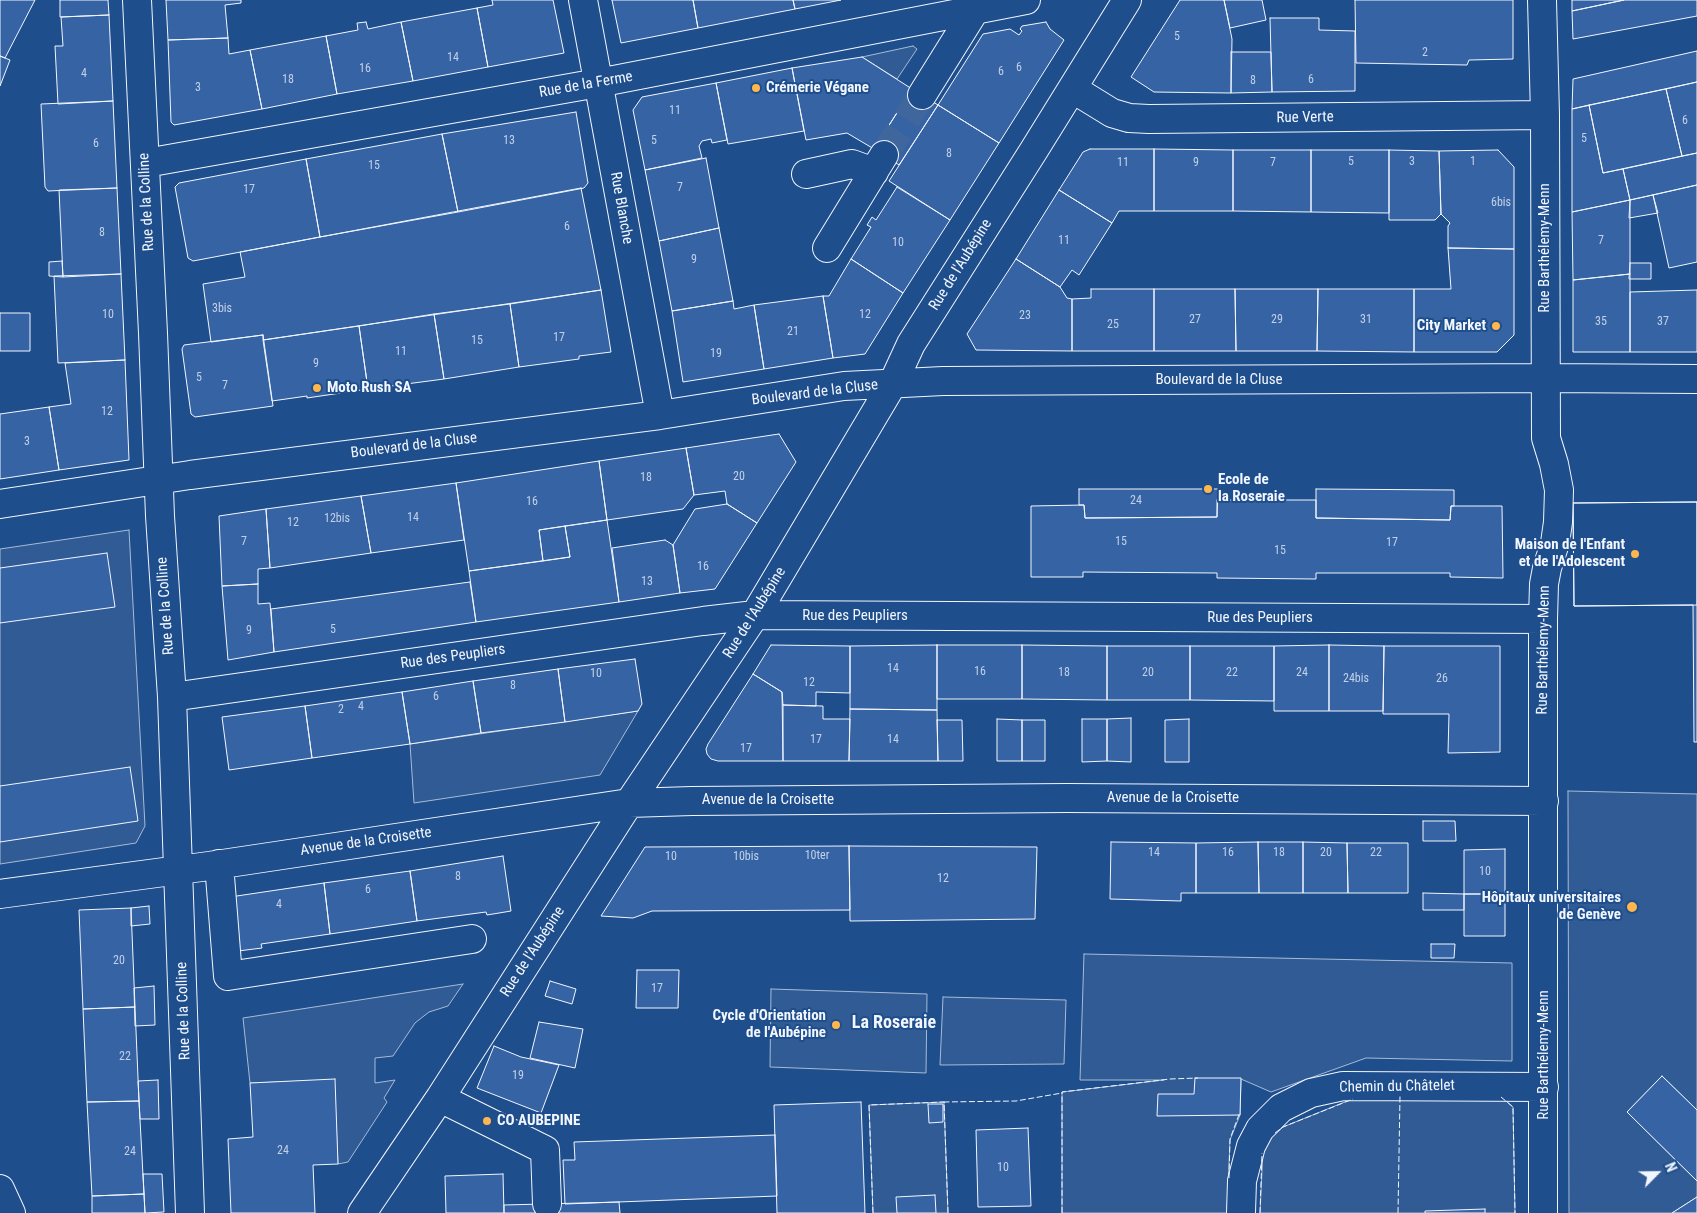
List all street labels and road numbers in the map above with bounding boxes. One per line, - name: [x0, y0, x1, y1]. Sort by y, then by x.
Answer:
- street label: Rue de la Ferme: [538, 68, 634, 102]
- street label: Rue Verte: [1276, 109, 1334, 127]
- street label: Rue de la Colline: [135, 152, 159, 252]
- street label: Rue Blanche: [606, 171, 636, 245]
- street label: Rue Barthélemy-Menn: [1536, 183, 1554, 313]
- street label: Rue de l'Aubépine: [926, 216, 996, 314]
- street label: Boulevard de la Cluse: [1155, 371, 1283, 389]
- street label: Boulevard de la Cluse: [751, 376, 879, 410]
- street label: Boulevard de la Cluse: [350, 429, 478, 463]
- street label: Rue de la Colline: [154, 556, 178, 656]
- street label: Rue de l'Aubépine: [720, 564, 790, 662]
- street label: Rue Barthélemy-Menn: [1534, 585, 1554, 715]
- street label: Rue des Peupliers: [802, 607, 908, 625]
- street label: Rue des Peupliers: [1207, 609, 1313, 627]
- street label: Rue des Peupliers: [399, 641, 507, 673]
- street label: Avenue de la Croisette: [1107, 789, 1239, 807]
- street label: Avenue de la Croisette: [702, 791, 834, 809]
- street label: Avenue de la Croisette: [299, 824, 433, 860]
- street label: Rue de l'Aubépine: [497, 903, 569, 1001]
- street label: Rue de la Colline: [173, 962, 195, 1060]
- street label: Rue Barthélemy-Menn: [1535, 990, 1553, 1120]
- street label: Chemin du Châtelet: [1339, 1077, 1455, 1097]

